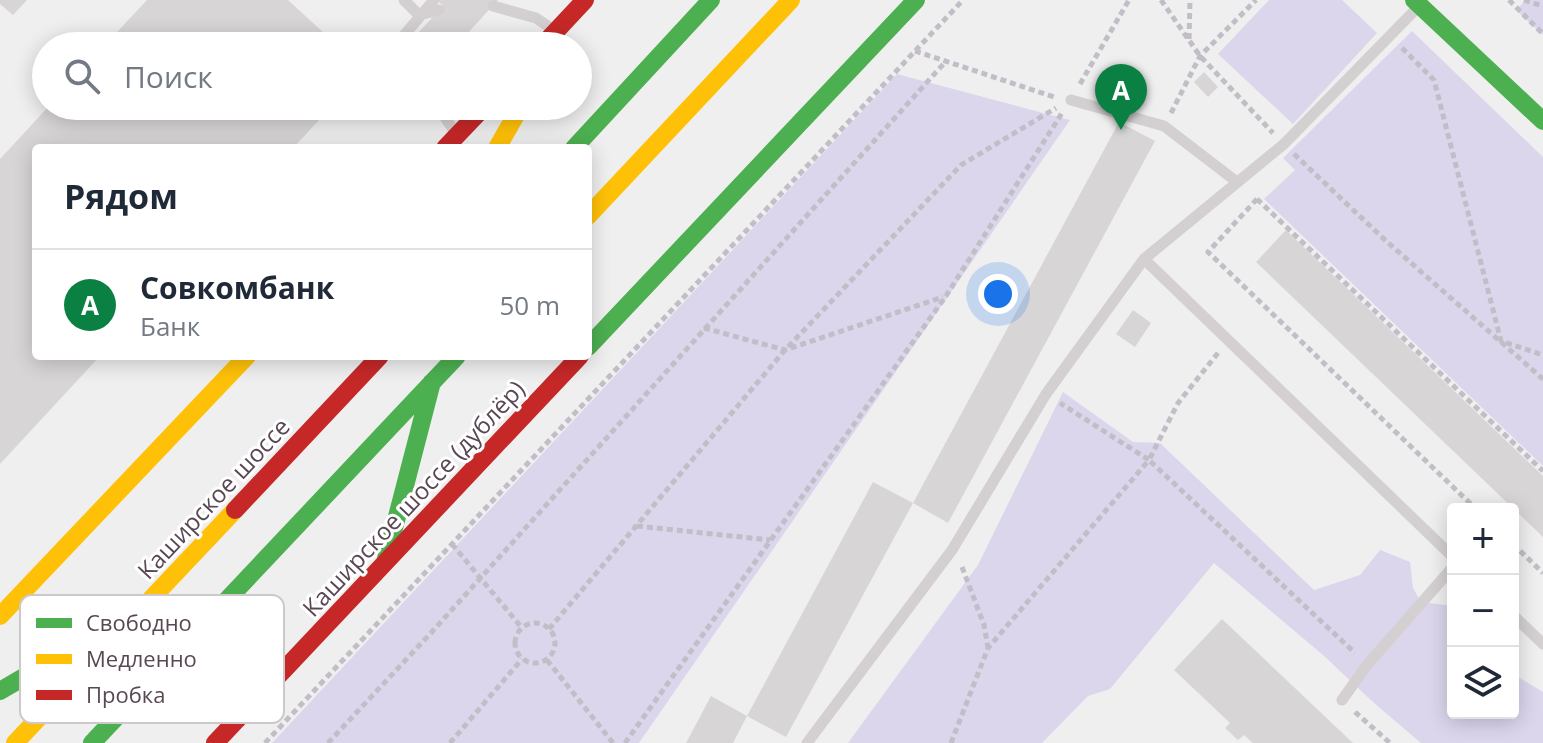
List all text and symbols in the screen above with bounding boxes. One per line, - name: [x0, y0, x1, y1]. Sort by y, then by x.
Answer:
- search box: [32, 32, 592, 120]
- icon: search: [60, 54, 104, 98]
- text: Поиск: [124, 56, 213, 97]
- pin: A: [1095, 64, 1147, 130]
- text: Рядом: [64, 173, 178, 219]
- text: Совкомбанк: [140, 267, 334, 308]
- your location: [978, 274, 1018, 314]
- text: A: [81, 287, 99, 323]
- text: 50 m: [499, 287, 560, 323]
- text: Банк: [140, 308, 200, 344]
- street label: Каширское шоссе (дублёр): [295, 373, 531, 623]
- street label: Каширское шоссе: [129, 410, 297, 586]
- map controls: [1447, 503, 1519, 719]
- button: +: [1447, 503, 1519, 575]
- button: −: [1447, 575, 1519, 647]
- legend: [20, 595, 284, 723]
- text: Свободно: [86, 607, 192, 637]
- text: Медленно: [86, 643, 197, 673]
- button: layers: [1447, 647, 1519, 719]
- text: Пробка: [86, 679, 165, 709]

